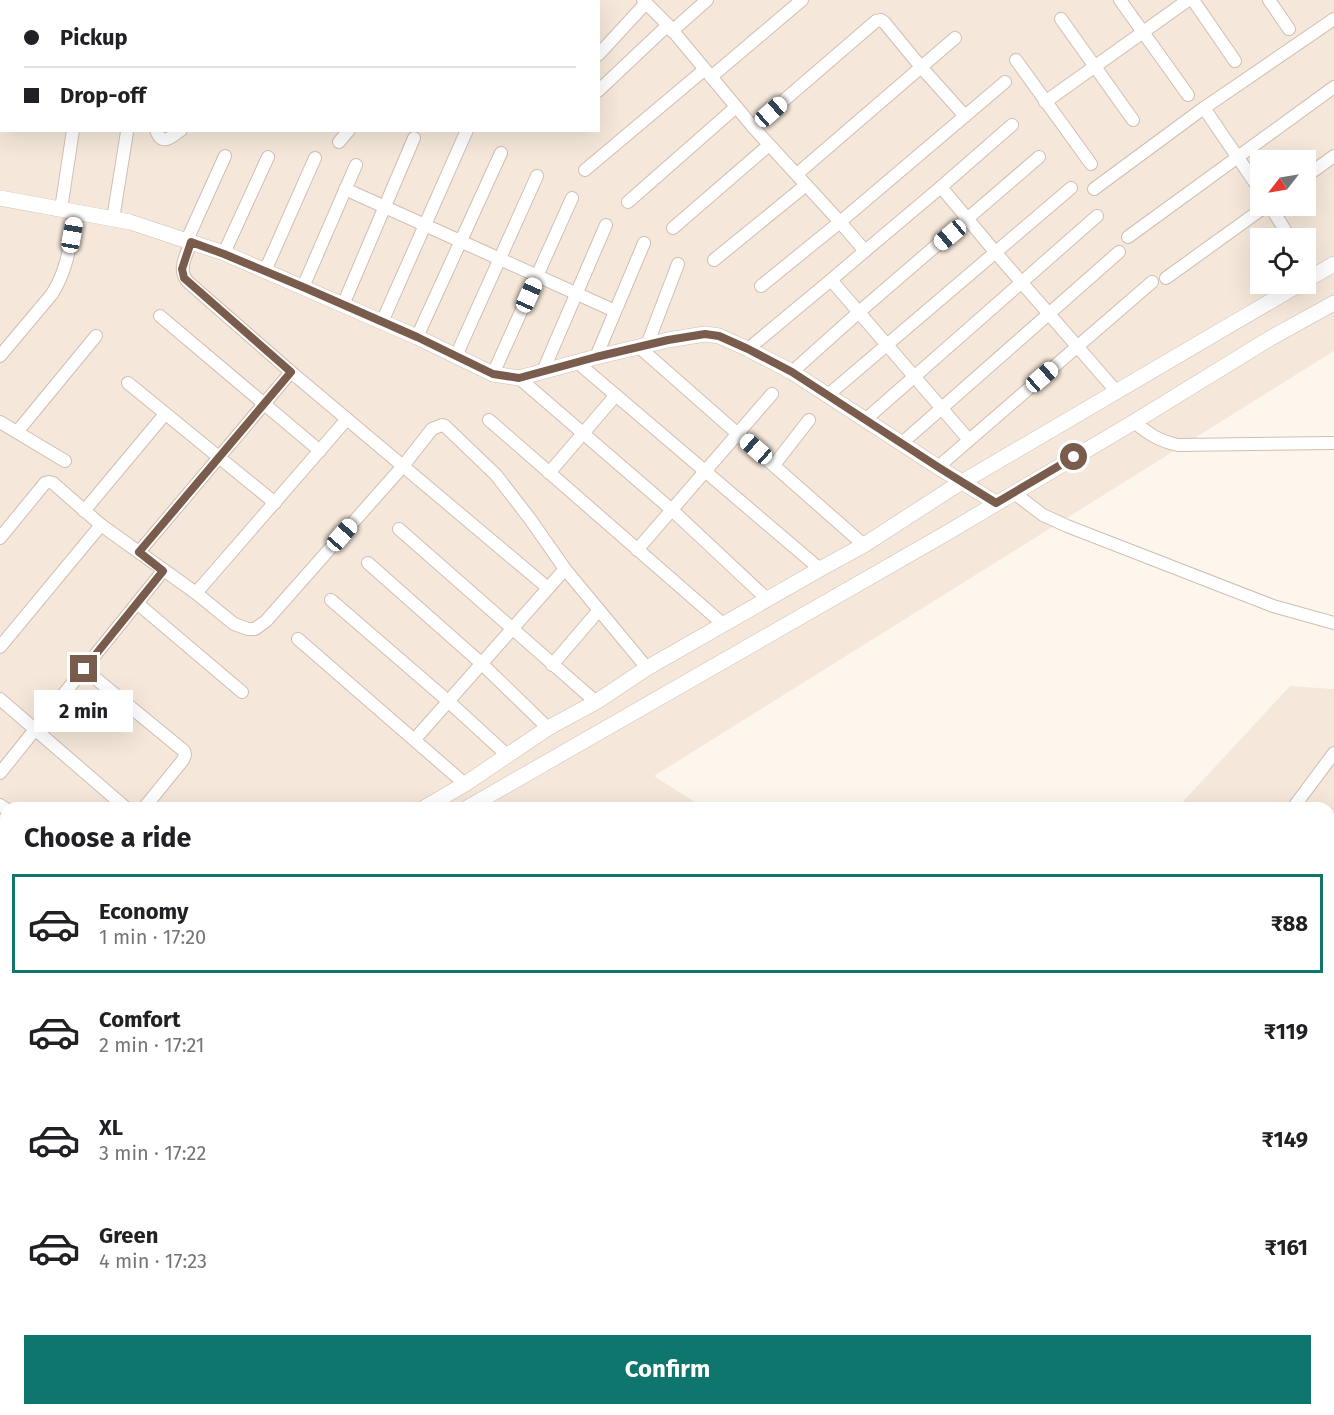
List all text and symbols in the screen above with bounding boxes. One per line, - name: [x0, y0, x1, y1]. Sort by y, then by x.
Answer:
- text: Pickup: [60, 24, 128, 51]
- text: Drop-off: [60, 82, 146, 109]
- car: [752, 93, 790, 131]
- north arrow: [1250, 150, 1316, 216]
- map controls: [1250, 150, 1316, 294]
- car: [60, 216, 84, 254]
- car: [930, 217, 970, 253]
- button: locate: [1250, 228, 1316, 294]
- car: [513, 275, 545, 315]
- car: [1023, 358, 1061, 396]
- car: [737, 430, 775, 468]
- route start: [1060, 443, 1087, 470]
- car: [323, 516, 361, 554]
- route end: [70, 655, 97, 682]
- callout: 2 min: [34, 690, 134, 732]
- text: 2 min: [59, 699, 108, 723]
- text: Choose a ride: [24, 822, 191, 854]
- icon: car: [27, 897, 81, 951]
- text: Economy: [99, 898, 188, 925]
- text: ₹88: [1271, 910, 1308, 937]
- text: 1 min · 17:20: [99, 925, 206, 949]
- icon: car: [27, 1005, 81, 1059]
- text: Comfort: [99, 1006, 180, 1033]
- text: ₹119: [1264, 1018, 1308, 1045]
- text: 2 min · 17:21: [99, 1033, 205, 1057]
- icon: car: [27, 1113, 81, 1167]
- text: XL: [99, 1114, 123, 1141]
- text: ₹149: [1262, 1126, 1308, 1153]
- text: 3 min · 17:22: [99, 1141, 206, 1165]
- icon: car: [27, 1221, 81, 1275]
- text: Green: [99, 1222, 158, 1249]
- text: ₹161: [1264, 1234, 1308, 1261]
- text: 4 min · 17:23: [99, 1249, 207, 1273]
- button: Confirm: [24, 1335, 1311, 1404]

